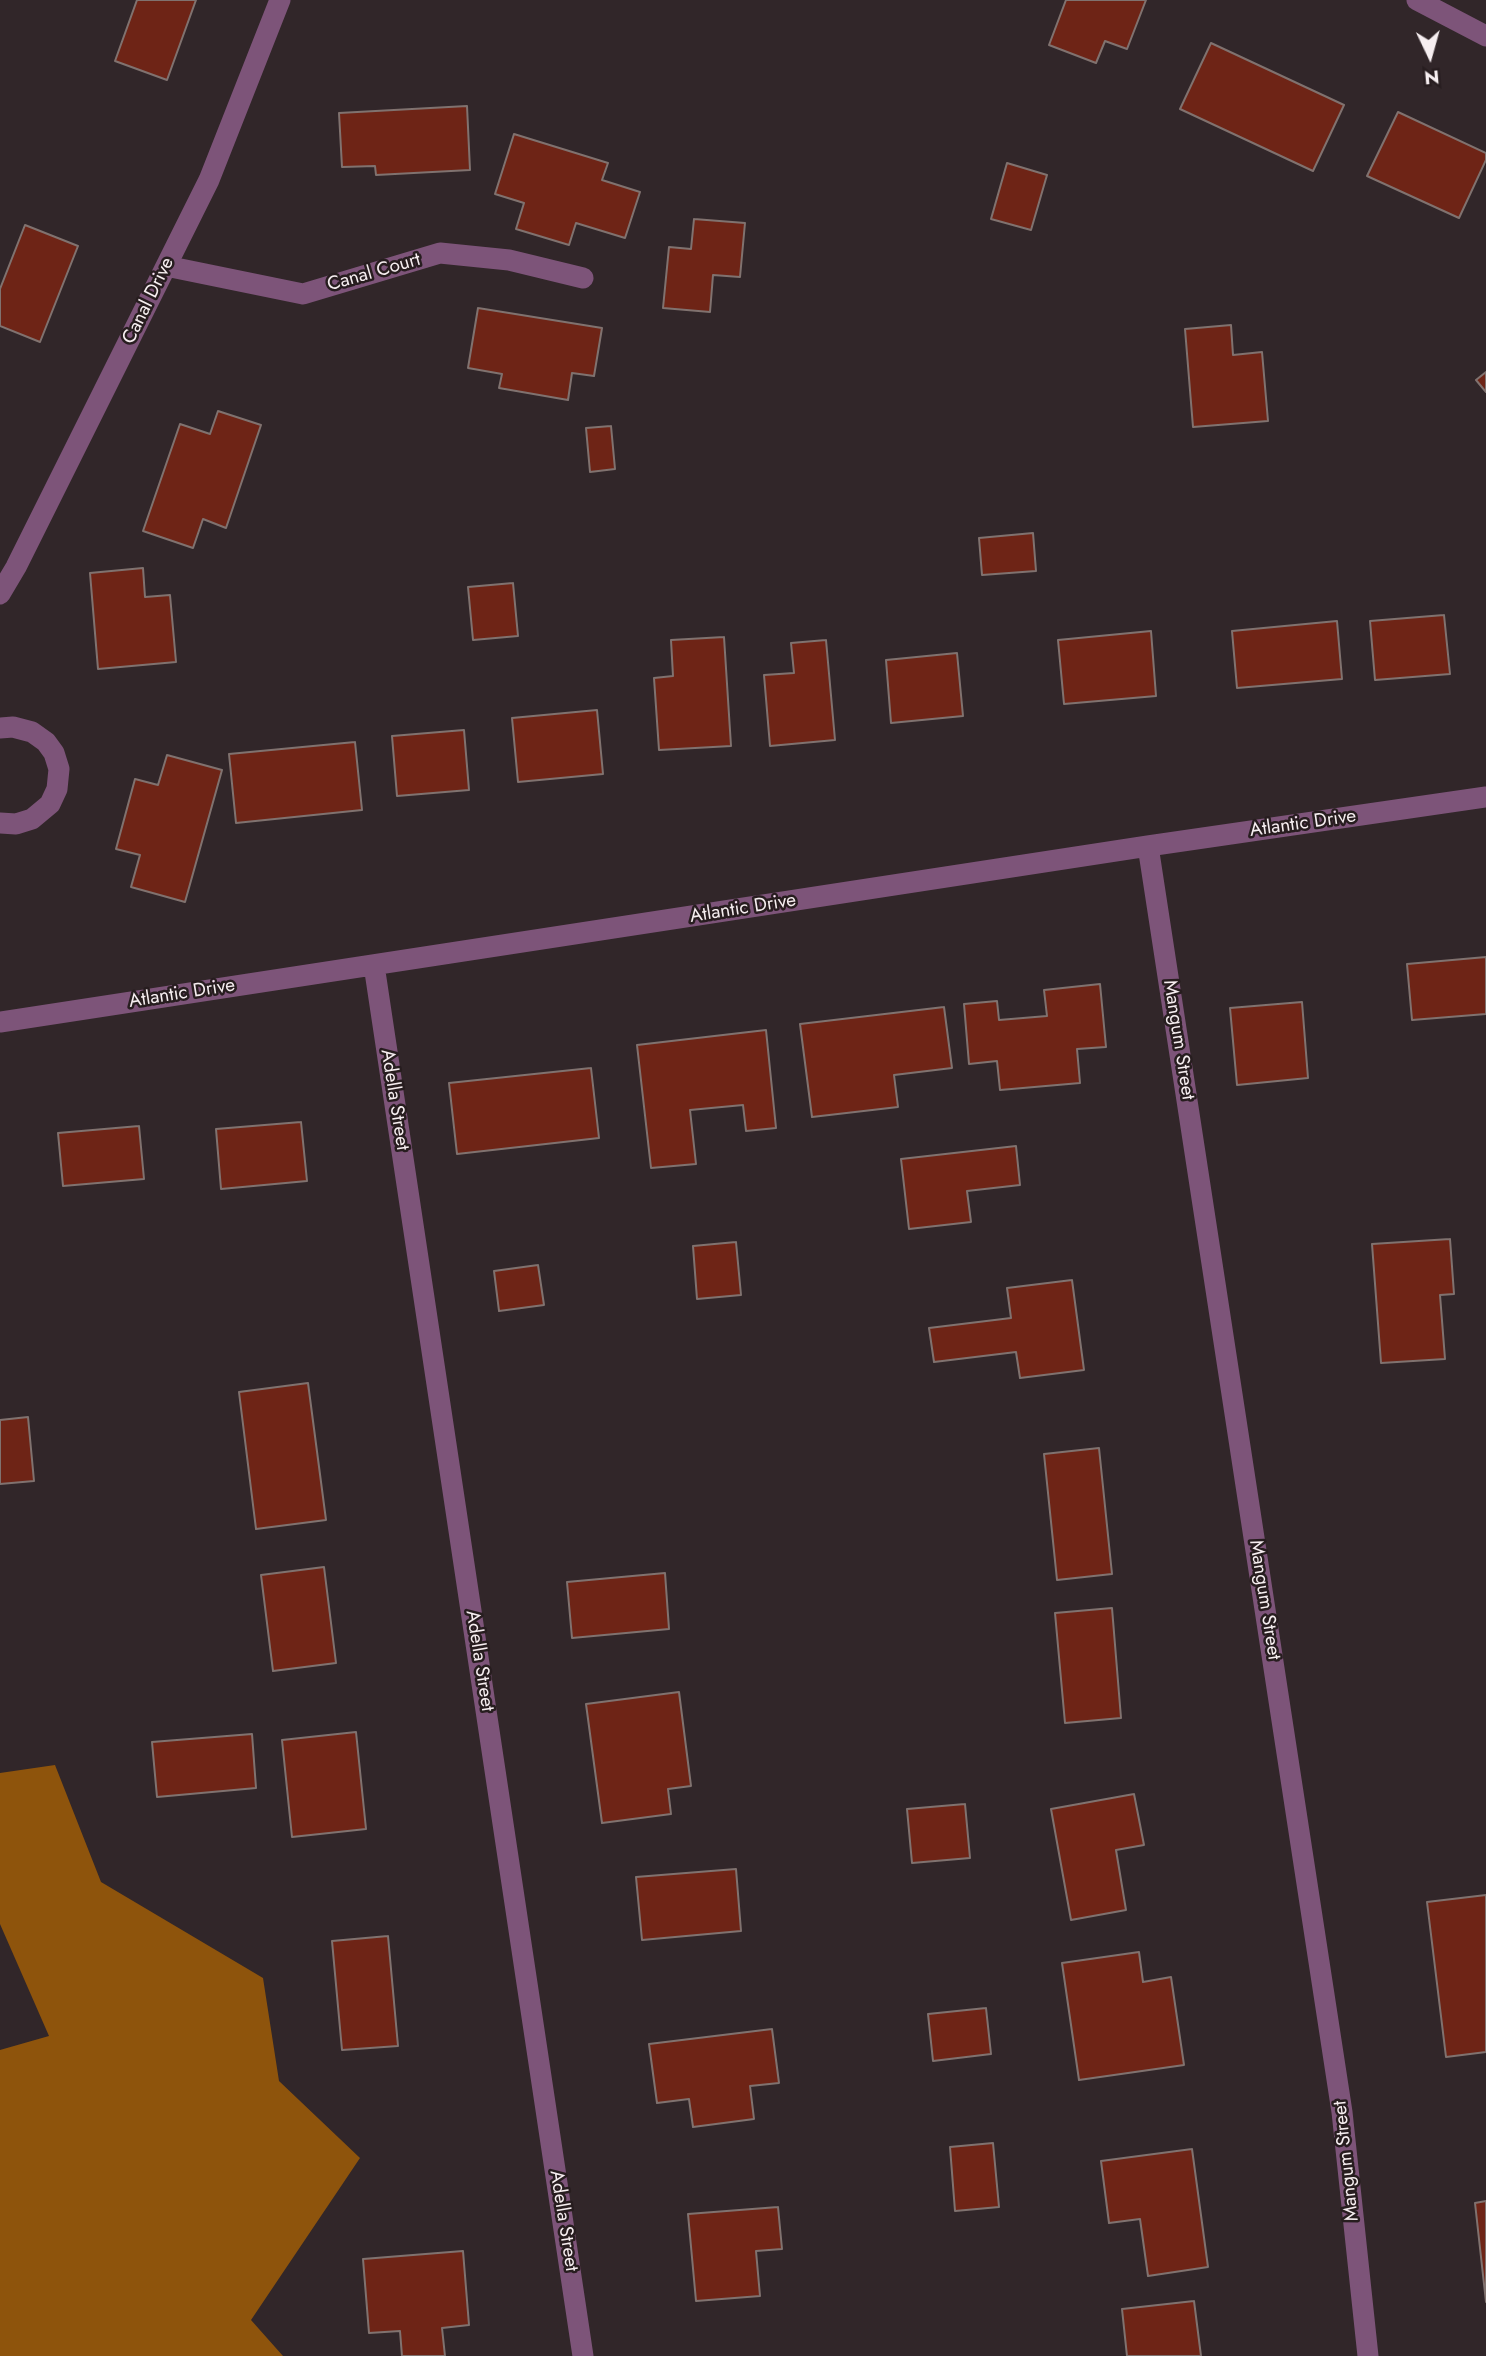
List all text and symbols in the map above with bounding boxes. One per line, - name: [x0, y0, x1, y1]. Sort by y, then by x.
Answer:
- north arrow: [1395, 21, 1465, 91]
- text: N: [1423, 63, 1441, 92]
- street label: Canal Court: [325, 249, 423, 297]
- street label: Canal Drive: [118, 254, 180, 348]
- street label: Atlantic Drive: [1248, 805, 1358, 843]
- street label: Atlantic Drive: [688, 889, 798, 929]
- street label: Atlantic Drive: [127, 974, 237, 1014]
- street label: Mangum Street: [1157, 978, 1199, 1102]
- street label: Adella Street: [375, 1048, 413, 1152]
- street label: Mangum Street: [1243, 1538, 1285, 1662]
- street label: Adella Street: [460, 1609, 498, 1713]
- street label: Mangum Street: [1329, 2100, 1365, 2222]
- street label: Adella Street: [544, 2169, 582, 2273]

